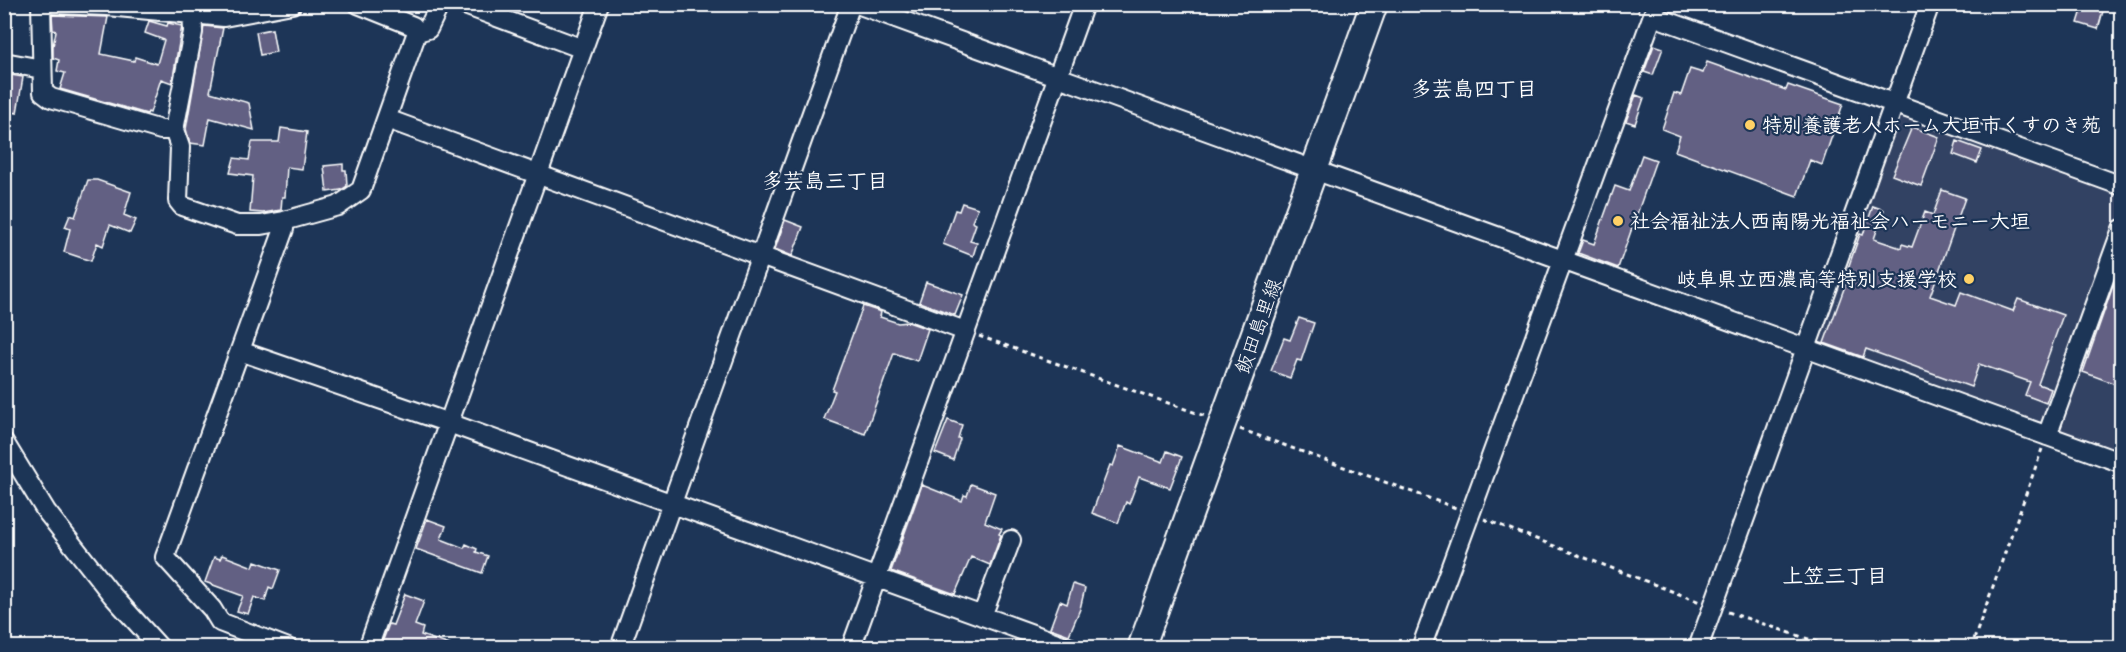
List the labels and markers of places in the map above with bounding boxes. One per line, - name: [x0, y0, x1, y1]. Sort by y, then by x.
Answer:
- place label: 特別養護老人ホーム大垣市くすのき苑: [1762, 111, 2101, 138]
- marker: 特別養護老人ホーム大垣市くすのき苑: [1743, 118, 1757, 132]
- place label: 社会福祉法人西南陽光福祉会ハーモニー大垣: [1630, 207, 2030, 234]
- marker: 社会福祉法人西南陽光福祉会ハーモニー大垣: [1611, 214, 1625, 228]
- place label: 岐阜県立西濃高等特別支援学校: [1677, 265, 1957, 292]
- marker: 岐阜県立西濃高等特別支援学校: [1962, 272, 1976, 286]

